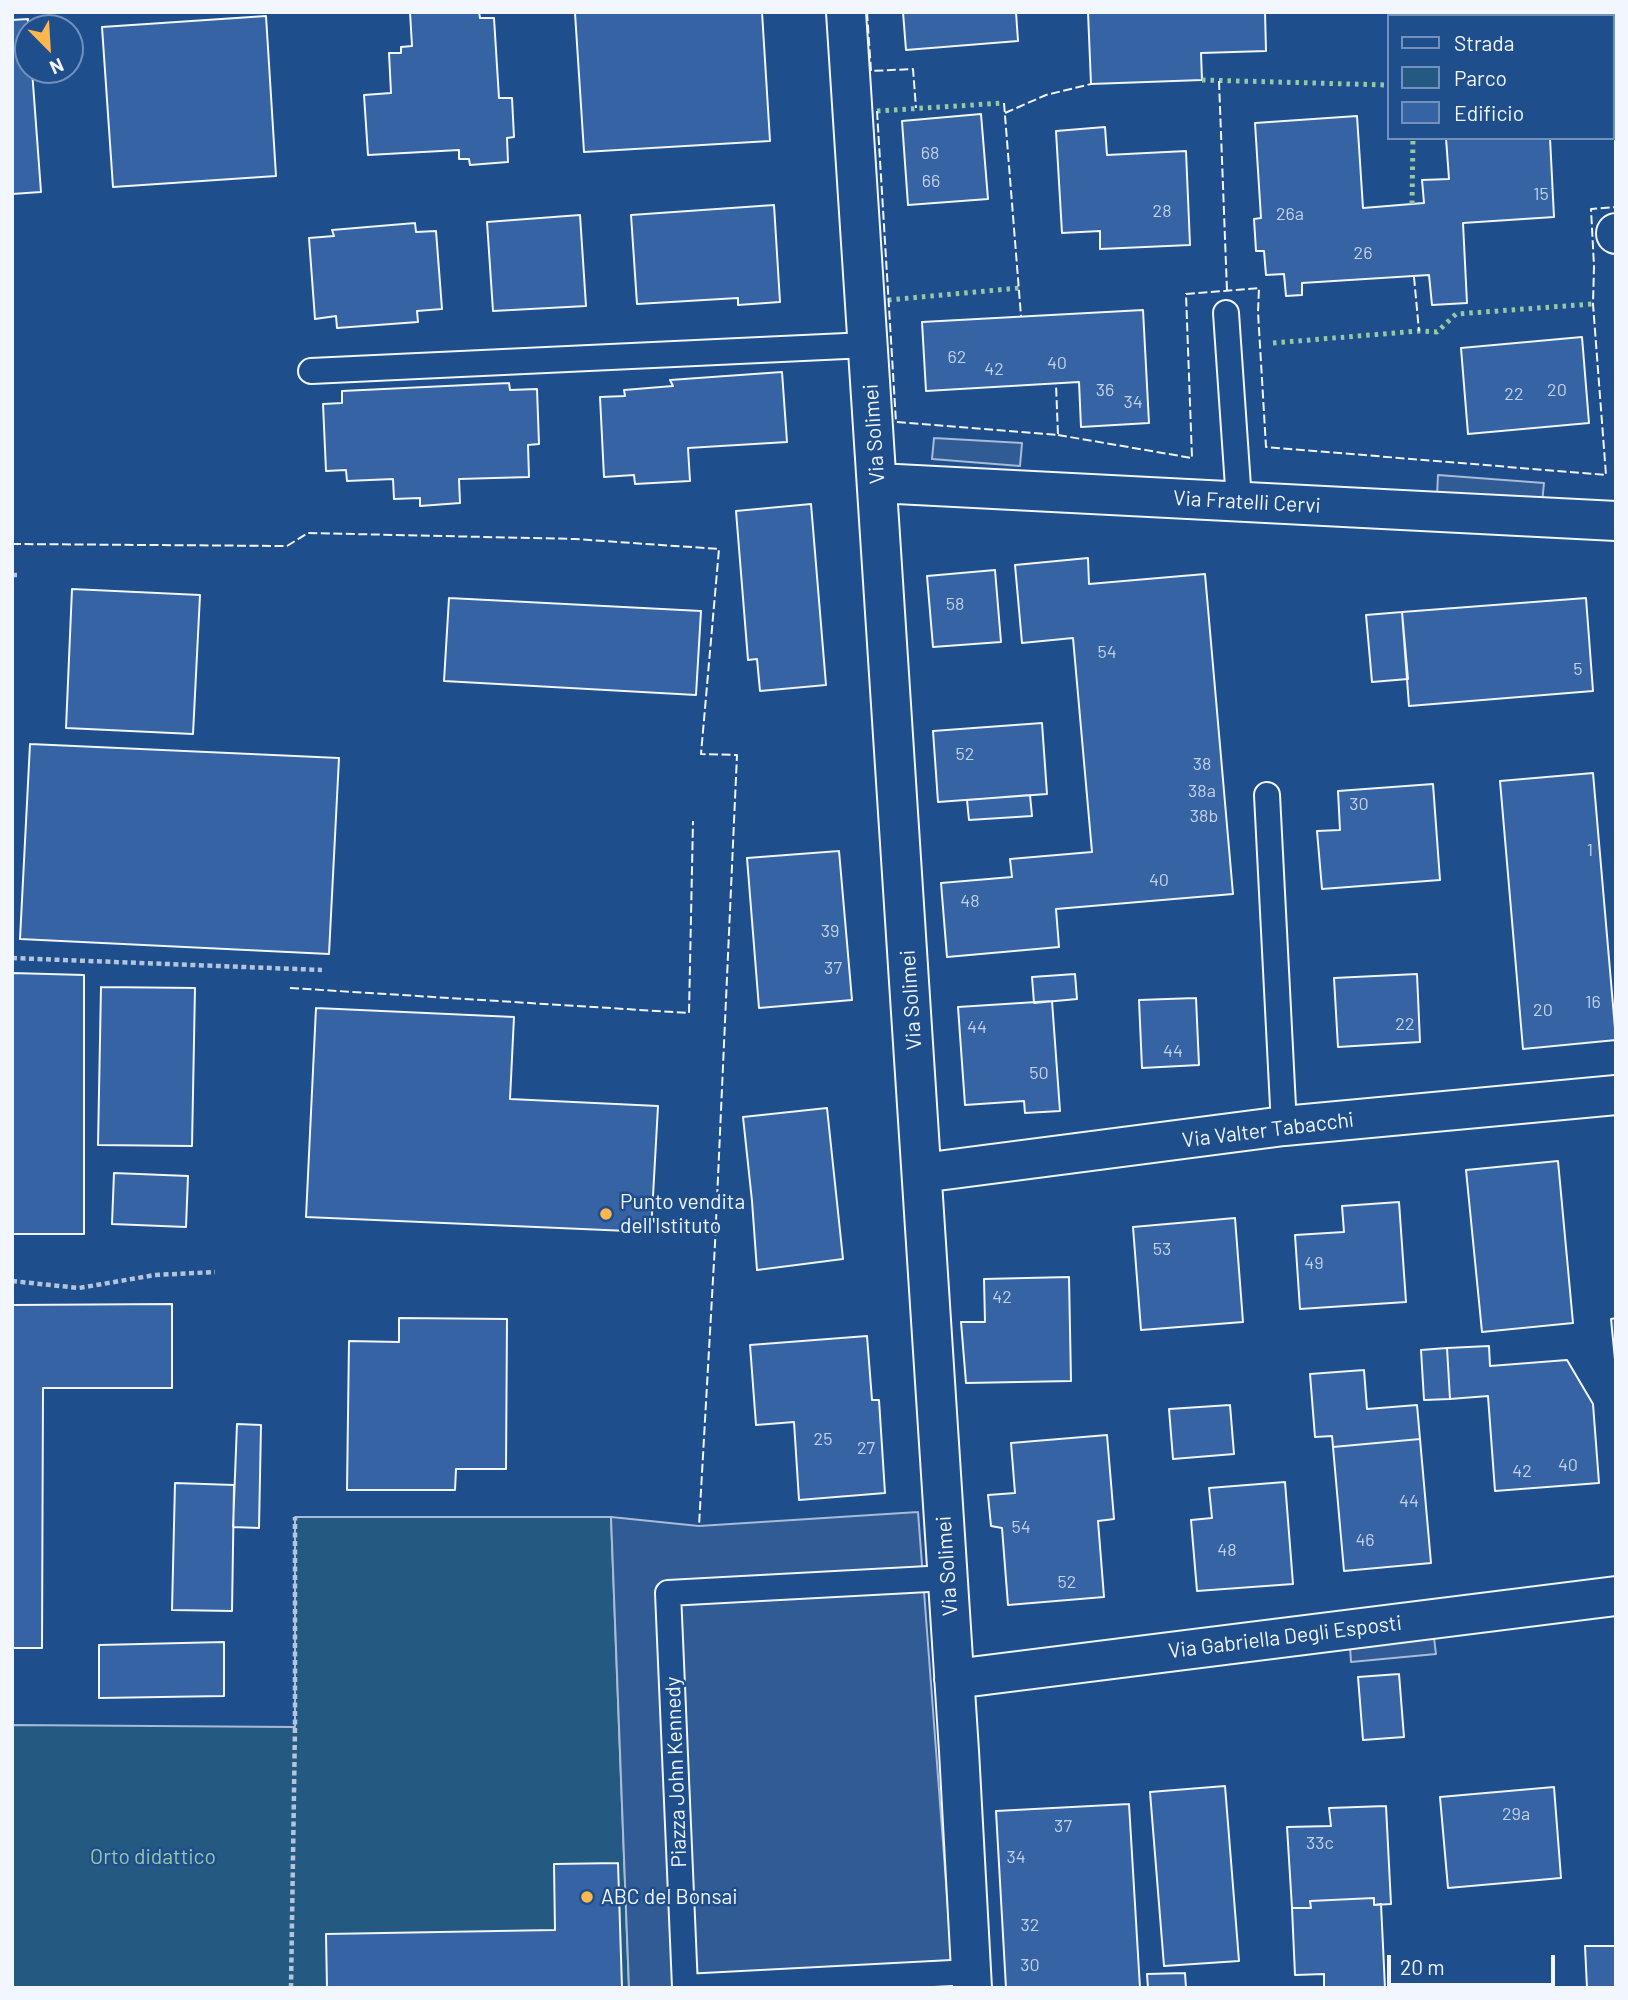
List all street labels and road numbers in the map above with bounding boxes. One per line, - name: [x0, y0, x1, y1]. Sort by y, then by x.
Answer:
- street label: Via Solimei: [858, 383, 890, 485]
- street label: Via Fratelli Cervi: [1173, 486, 1321, 518]
- street label: Via Solimei: [895, 949, 927, 1051]
- street label: Via Valter Tabacchi: [1181, 1107, 1355, 1153]
- street label: Via Solimei: [931, 1515, 963, 1617]
- street label: Via Gabriella Degli Esposti: [1167, 1610, 1403, 1664]
- street label: Piazza John Kennedy: [660, 1676, 692, 1868]

